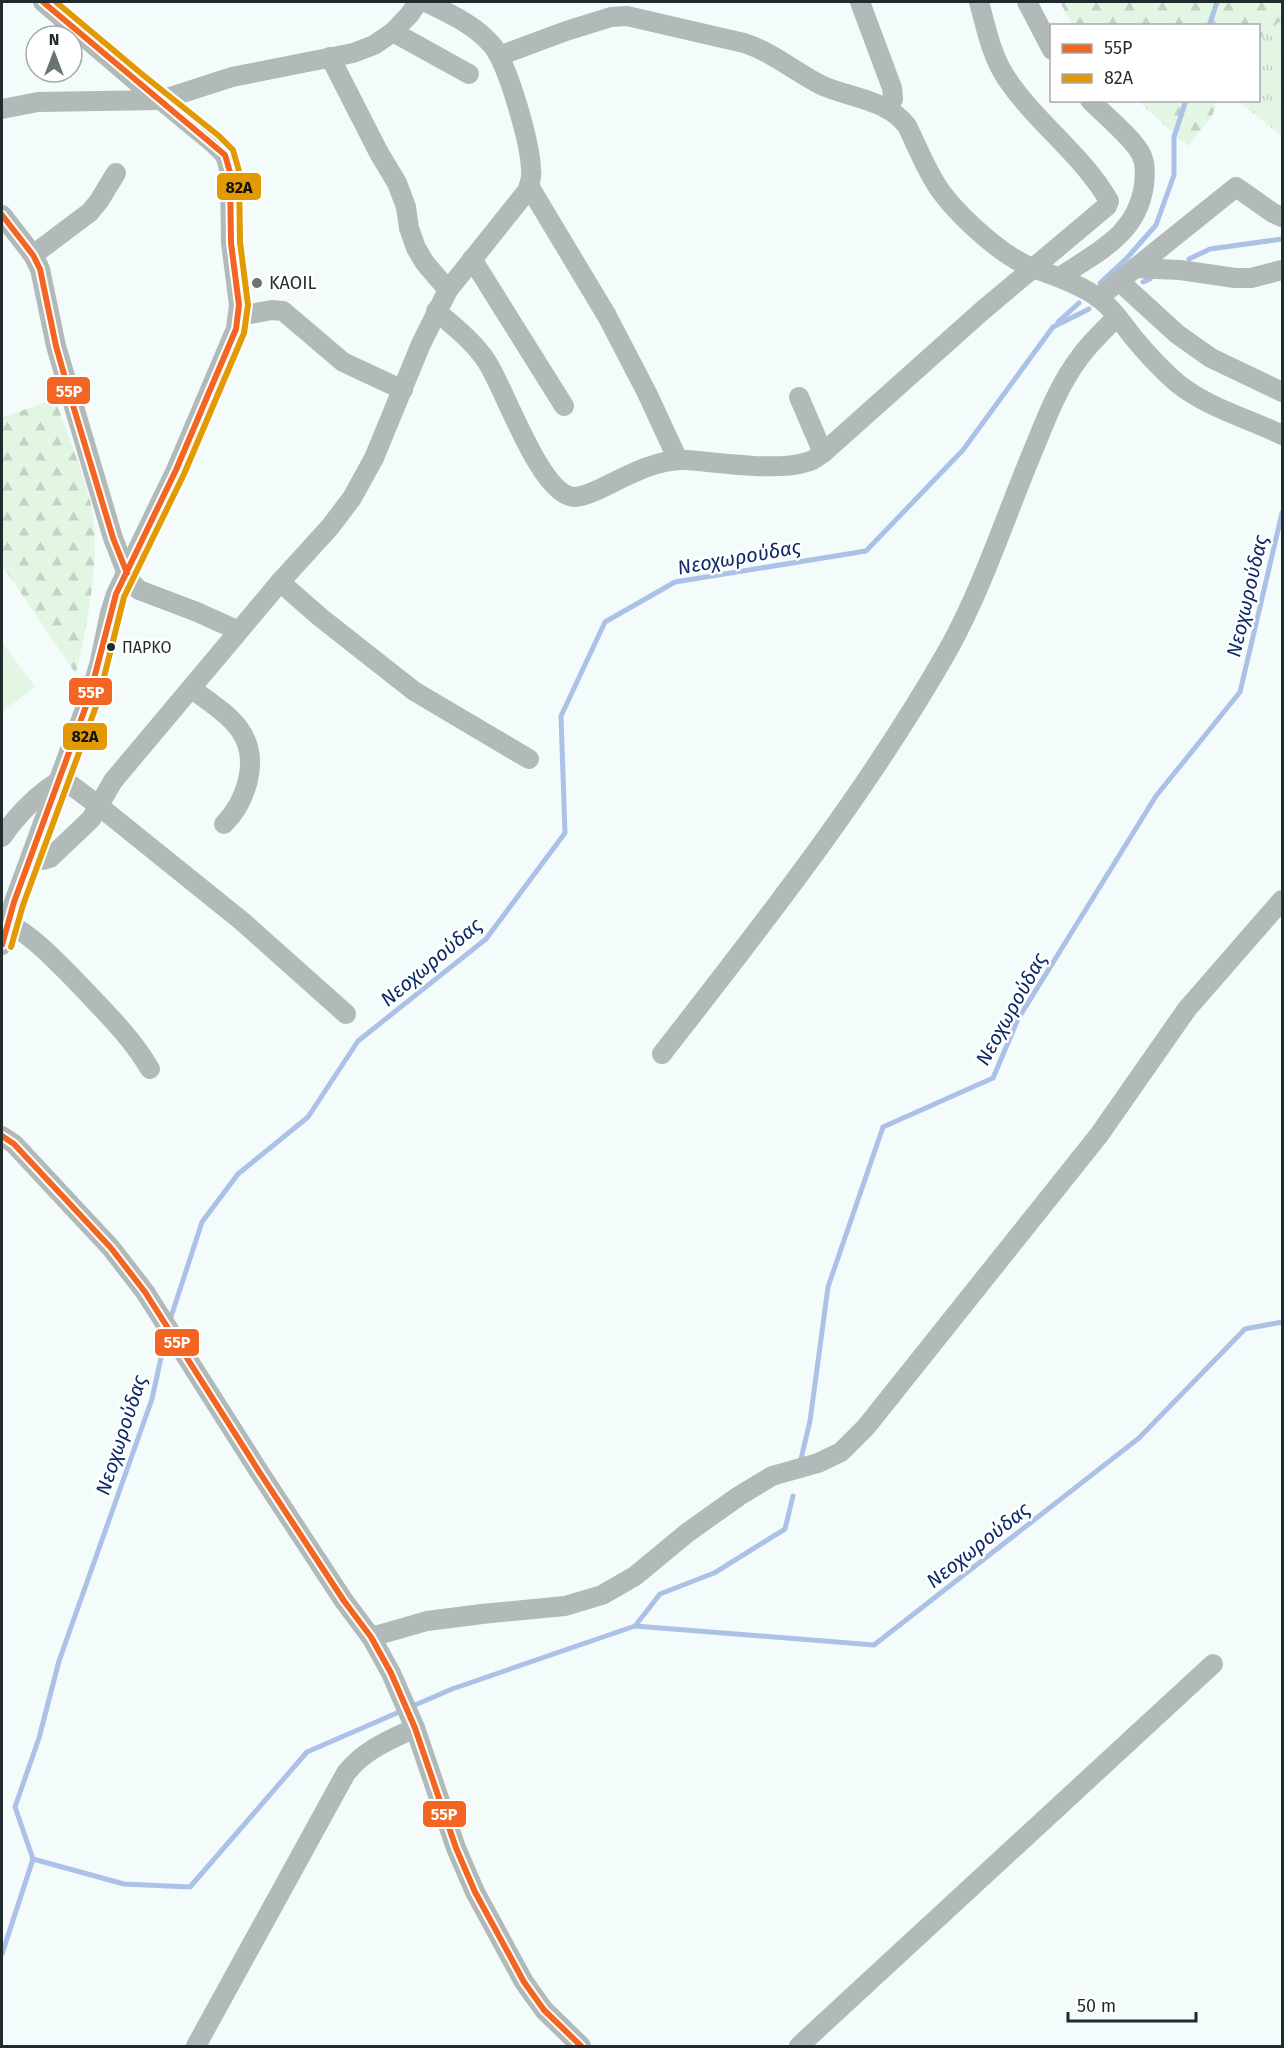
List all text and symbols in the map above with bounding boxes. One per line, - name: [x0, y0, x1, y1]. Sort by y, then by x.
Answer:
- north arrow: [24, 24, 84, 84]
- legend: [1050, 24, 1260, 102]
- text: N: [49, 30, 59, 49]
- text: 55Ρ: [1104, 37, 1132, 59]
- text: 82Α: [1104, 67, 1134, 89]
- line badge: 82Α: [216, 172, 262, 201]
- text: 82Α: [226, 178, 253, 197]
- place label: KAOIL: [269, 272, 317, 294]
- marker: KAOIL: [250, 276, 264, 290]
- line badge: 55Ρ: [46, 376, 91, 405]
- text: 55Ρ: [56, 382, 83, 401]
- water label: Νεοχωρούδας: [1221, 532, 1273, 659]
- water label: Νεοχωρούδας: [676, 534, 803, 580]
- place label: ΠΑΡΚΟ: [122, 638, 172, 657]
- marker: ΠΑΡΚΟ: [105, 641, 117, 653]
- line badge: 55Ρ: [68, 677, 113, 706]
- text: 55Ρ: [78, 683, 105, 702]
- line badge: 82Α: [62, 722, 108, 751]
- text: 82Α: [72, 727, 99, 746]
- water label: Νεοχωρούδας: [376, 912, 487, 1011]
- water label: Νεοχωρούδας: [970, 948, 1052, 1069]
- line badge: 55Ρ: [154, 1328, 200, 1357]
- text: 55Ρ: [164, 1333, 191, 1352]
- water label: Νεοχωρούδας: [90, 1371, 152, 1498]
- water label: Νεοχωρούδας: [922, 1497, 1035, 1593]
- line badge: 55Ρ: [422, 1800, 467, 1828]
- text: 55Ρ: [431, 1805, 458, 1824]
- scale bar: [1068, 1985, 1196, 2023]
- text: 50 m: [1077, 1995, 1116, 2017]

